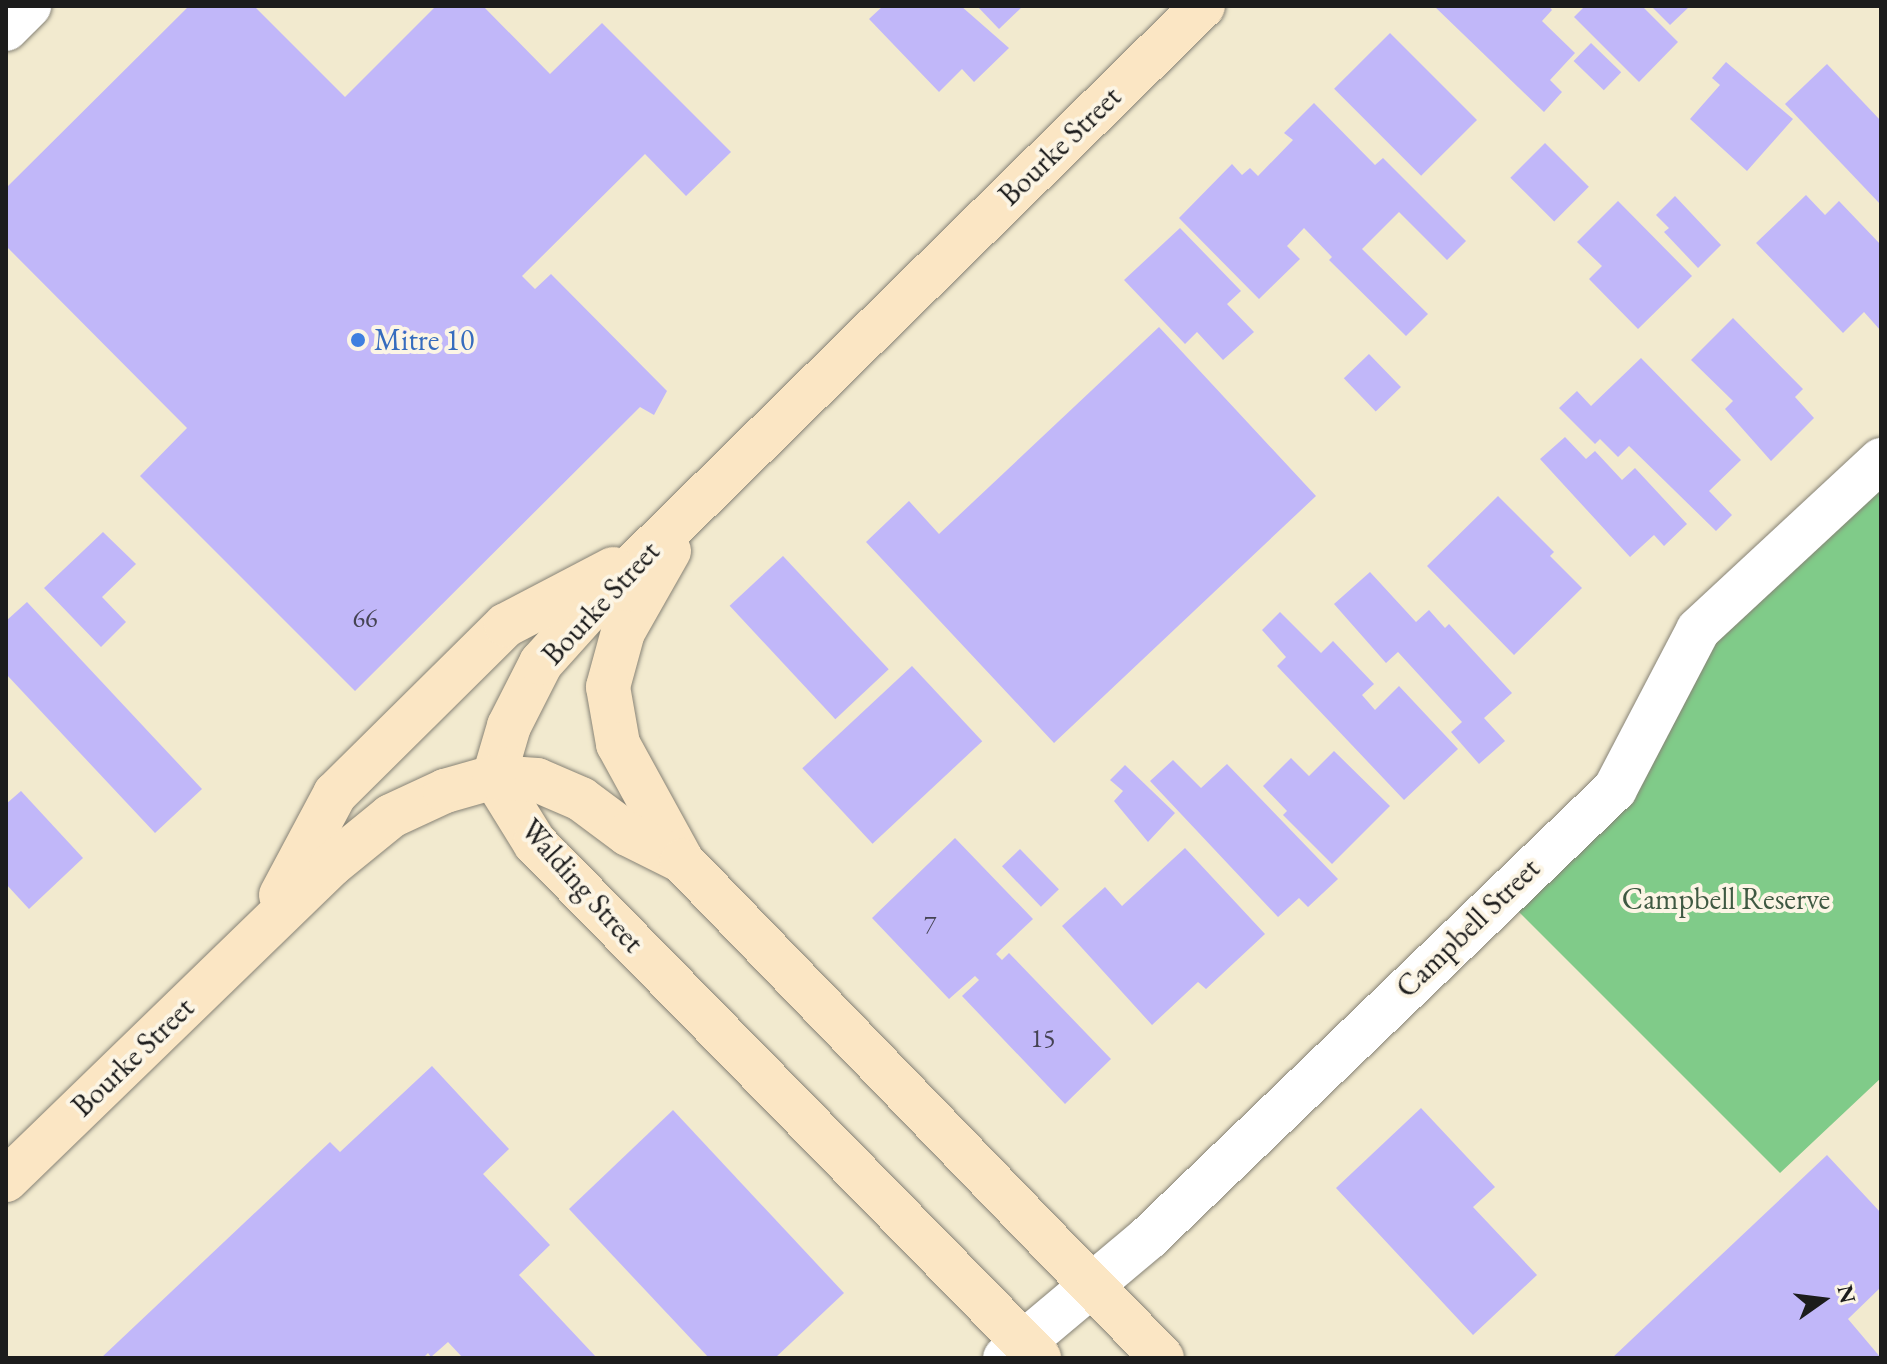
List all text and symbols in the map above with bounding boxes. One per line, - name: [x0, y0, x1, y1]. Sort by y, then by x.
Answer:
- street label: Bourke Street: [991, 79, 1129, 213]
- place label: Mitre 10: [374, 322, 474, 358]
- marker: Mitre 10: [349, 331, 367, 349]
- street label: Bourke Street: [535, 534, 667, 672]
- house number: 66: [353, 603, 377, 635]
- street label: Walding Street: [513, 812, 651, 960]
- street label: Campbell Street: [1389, 851, 1547, 1005]
- park label: Campbell Reserve: [1622, 881, 1830, 917]
- house number: 7: [924, 910, 936, 942]
- street label: Bourke Street: [64, 990, 202, 1124]
- house number: 15: [1031, 1023, 1055, 1055]
- north arrow: [1783, 1260, 1863, 1340]
- text: N: [1831, 1282, 1863, 1306]

